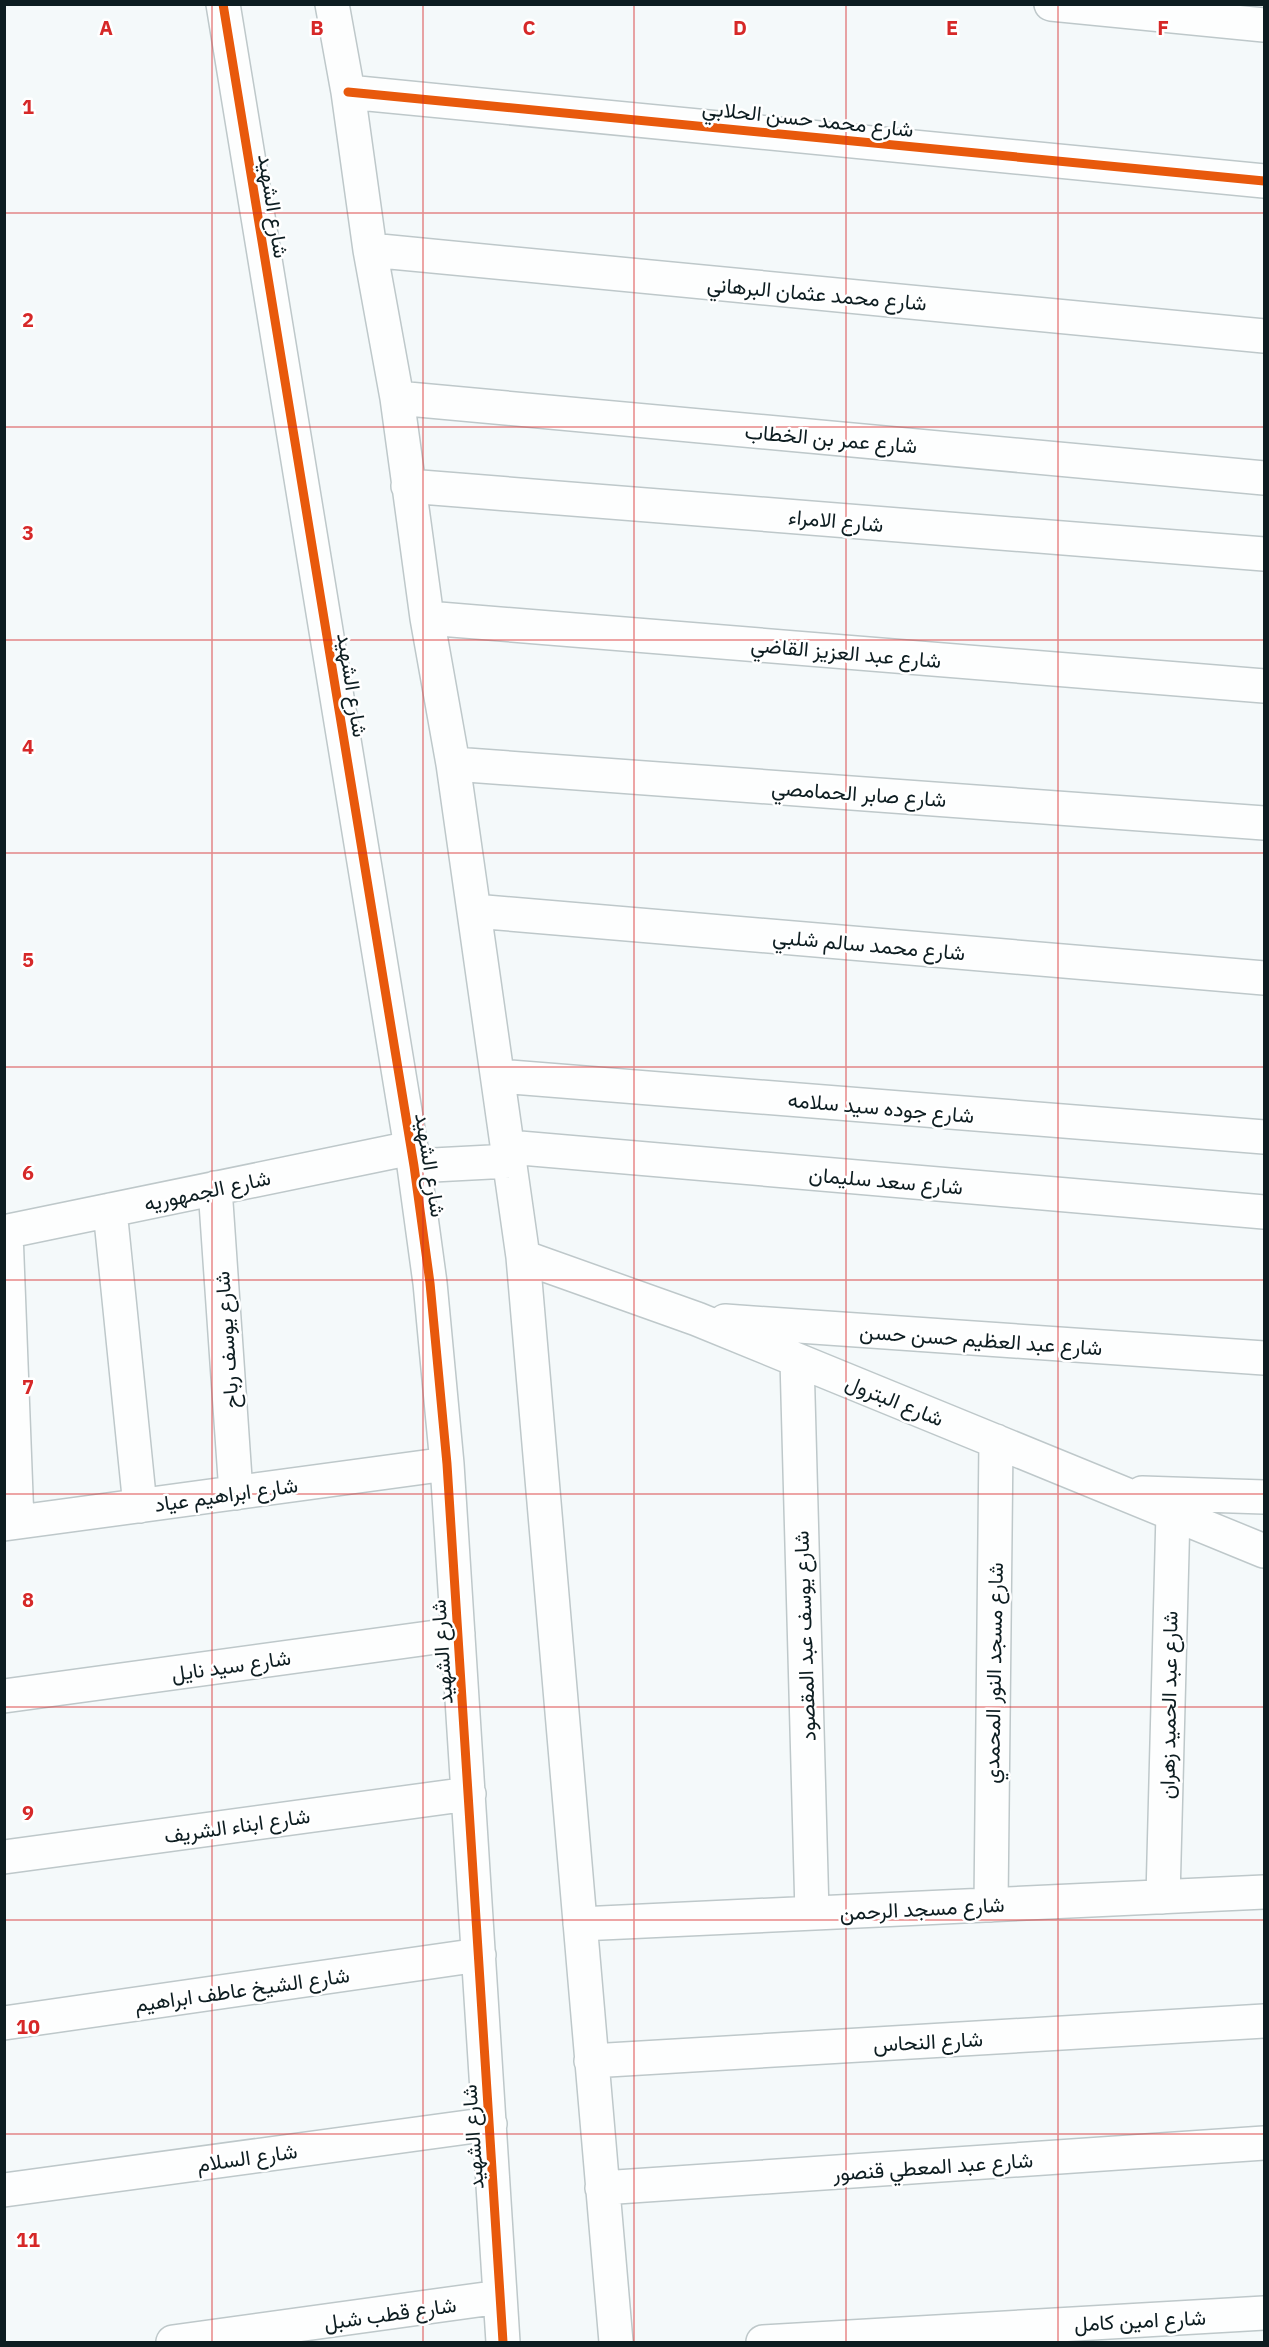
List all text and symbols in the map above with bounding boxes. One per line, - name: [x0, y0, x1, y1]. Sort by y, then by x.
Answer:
- text: A: [99, 14, 113, 41]
- text: B: [310, 14, 324, 41]
- text: C: [522, 14, 536, 41]
- text: D: [733, 14, 747, 41]
- text: E: [946, 14, 958, 41]
- text: F: [1157, 14, 1169, 41]
- text: 1: [22, 93, 34, 120]
- street label: شارع محمد حسن الحلابي: [700, 93, 915, 147]
- street label: شارع الشهيد: [251, 152, 296, 260]
- street label: شارع محمد عثمان البرهاني: [706, 269, 928, 321]
- text: 2: [22, 306, 34, 333]
- street label: شارع عمر بن الخطاب: [744, 417, 918, 460]
- street label: شارع الامراء: [787, 502, 885, 539]
- text: 3: [22, 519, 34, 546]
- street label: شارع عبد العزيز القاضي: [749, 630, 942, 678]
- street label: شارع الشهيد: [330, 631, 375, 739]
- text: 4: [22, 733, 34, 760]
- street label: شارع صابر الحمامصي: [770, 773, 947, 817]
- street label: شارع محمد سالم شلبي: [771, 922, 967, 970]
- text: 5: [22, 946, 34, 973]
- street label: شارع جوده سيد سلامه: [787, 1085, 975, 1130]
- street label: شارع الشهيد: [408, 1111, 453, 1219]
- text: 6: [22, 1159, 34, 1186]
- street label: شارع سعد سليمان: [808, 1159, 964, 1202]
- street label: شارع الجمهوريه: [141, 1163, 273, 1218]
- street label: شارع يوسف رباح: [207, 1270, 246, 1410]
- street label: شارع عبد العظيم حسن حسن: [859, 1317, 1103, 1362]
- street label: شارع البترول: [841, 1368, 948, 1433]
- text: 7: [22, 1373, 34, 1400]
- street label: شارع ابراهيم عياد: [153, 1470, 300, 1519]
- street label: شارع يوسف عبد المقصود: [786, 1530, 823, 1742]
- street label: شارع مسجد النور المحمدي: [977, 1562, 1013, 1784]
- text: 8: [22, 1586, 34, 1613]
- street label: شارع الشهيد: [423, 1599, 460, 1705]
- street label: شارع عبد الحميد زهران: [1152, 1611, 1185, 1799]
- street label: شارع سيد نايل: [169, 1643, 293, 1688]
- text: 9: [22, 1799, 34, 1826]
- street label: شارع ابناء الشريف: [162, 1801, 312, 1850]
- street label: شارع مسجد الرحمن: [839, 1890, 1005, 1927]
- street label: شارع الشيخ عاطف ابراهيم: [133, 1960, 351, 2019]
- text: 10: [16, 2013, 40, 2040]
- street label: شارع النحاس: [872, 2024, 984, 2059]
- street label: شارع الشهيد: [454, 2084, 491, 2190]
- street label: شارع السلام: [195, 2136, 299, 2179]
- street label: شارع عبد المعطي قنصور: [831, 2145, 1034, 2191]
- text: 11: [16, 2226, 40, 2253]
- street label: شارع قطب شبل: [322, 2290, 458, 2337]
- street label: شارع امين كامل: [1073, 2303, 1207, 2338]

